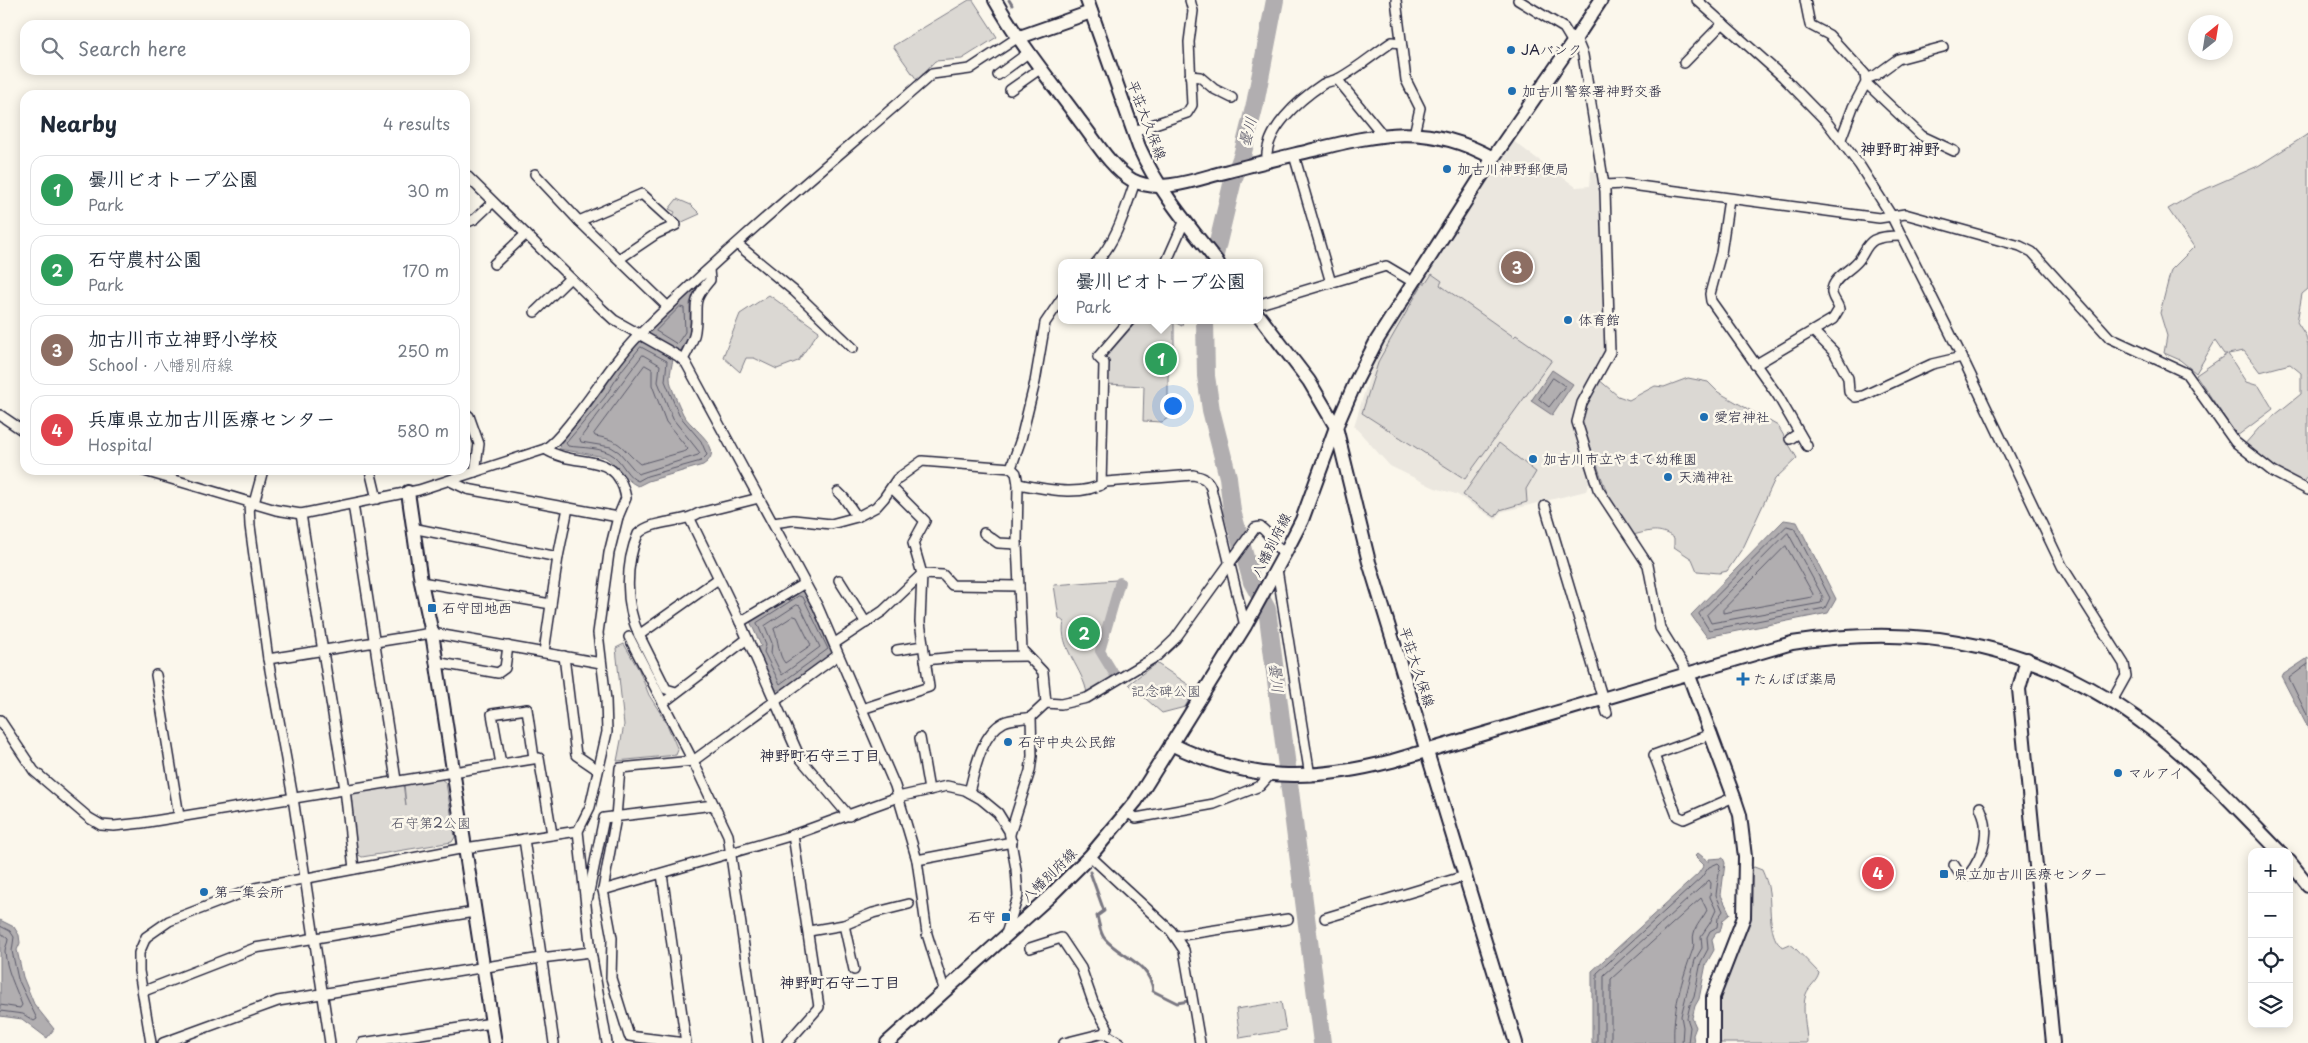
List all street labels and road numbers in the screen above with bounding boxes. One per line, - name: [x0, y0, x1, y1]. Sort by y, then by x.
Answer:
- street label: 平荘大久保線: [1123, 77, 1172, 163]
- street label: 八幡別府線: [1245, 509, 1296, 581]
- street label: 平荘大久保線: [1395, 624, 1440, 710]
- street label: 八幡別府線: [1016, 843, 1081, 907]

